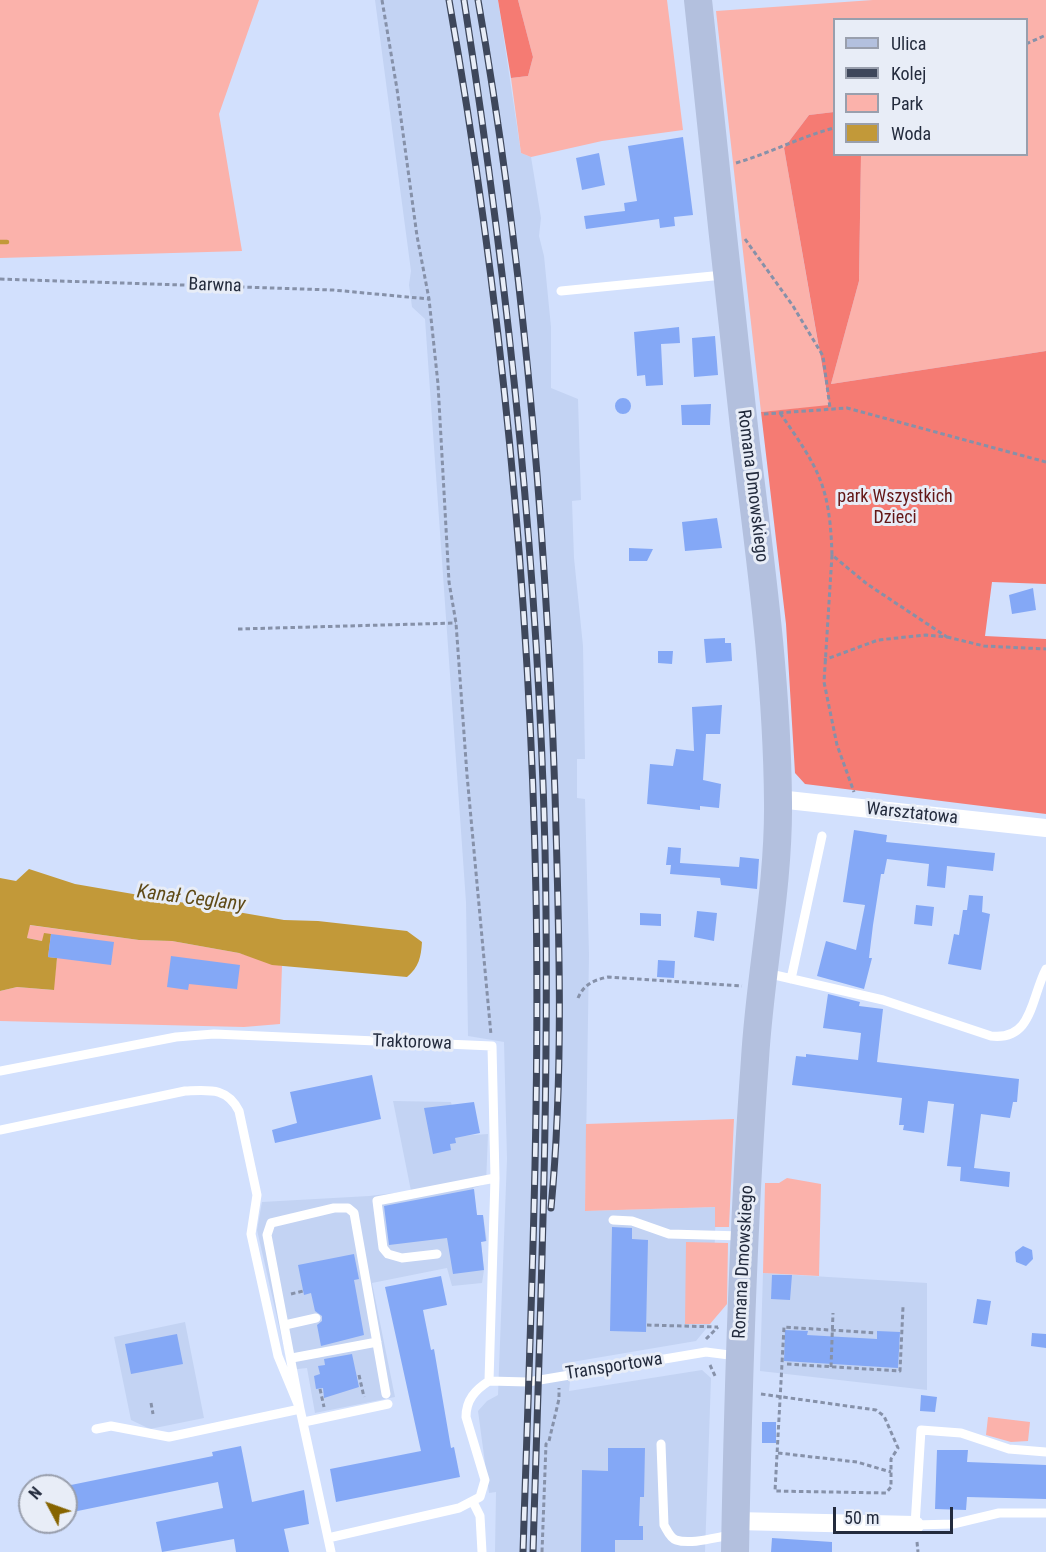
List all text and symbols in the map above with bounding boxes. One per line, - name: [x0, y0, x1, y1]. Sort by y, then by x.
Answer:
- legend: [833, 18, 1028, 156]
- text: Ulica: [891, 33, 926, 54]
- text: Kolej: [891, 63, 926, 84]
- text: Park: [891, 93, 923, 114]
- text: Woda: [891, 123, 931, 144]
- street label: Barwna: [188, 274, 242, 298]
- street label: Romana Dmowskiego: [732, 408, 772, 564]
- park label: park Wszystkich Dzieci: [837, 486, 953, 528]
- street label: Warsztatowa: [865, 798, 959, 830]
- water label: Kanał Ceglany: [136, 880, 246, 918]
- street label: Traktorowa: [372, 1031, 452, 1055]
- street label: Romana Dmowskiego: [729, 1185, 759, 1339]
- street label: Transportowa: [564, 1349, 664, 1385]
- north arrow: [18, 1474, 78, 1534]
- text: N: [25, 1483, 46, 1503]
- scale bar: [836, 1495, 956, 1533]
- text: 50 m: [844, 1507, 879, 1528]

